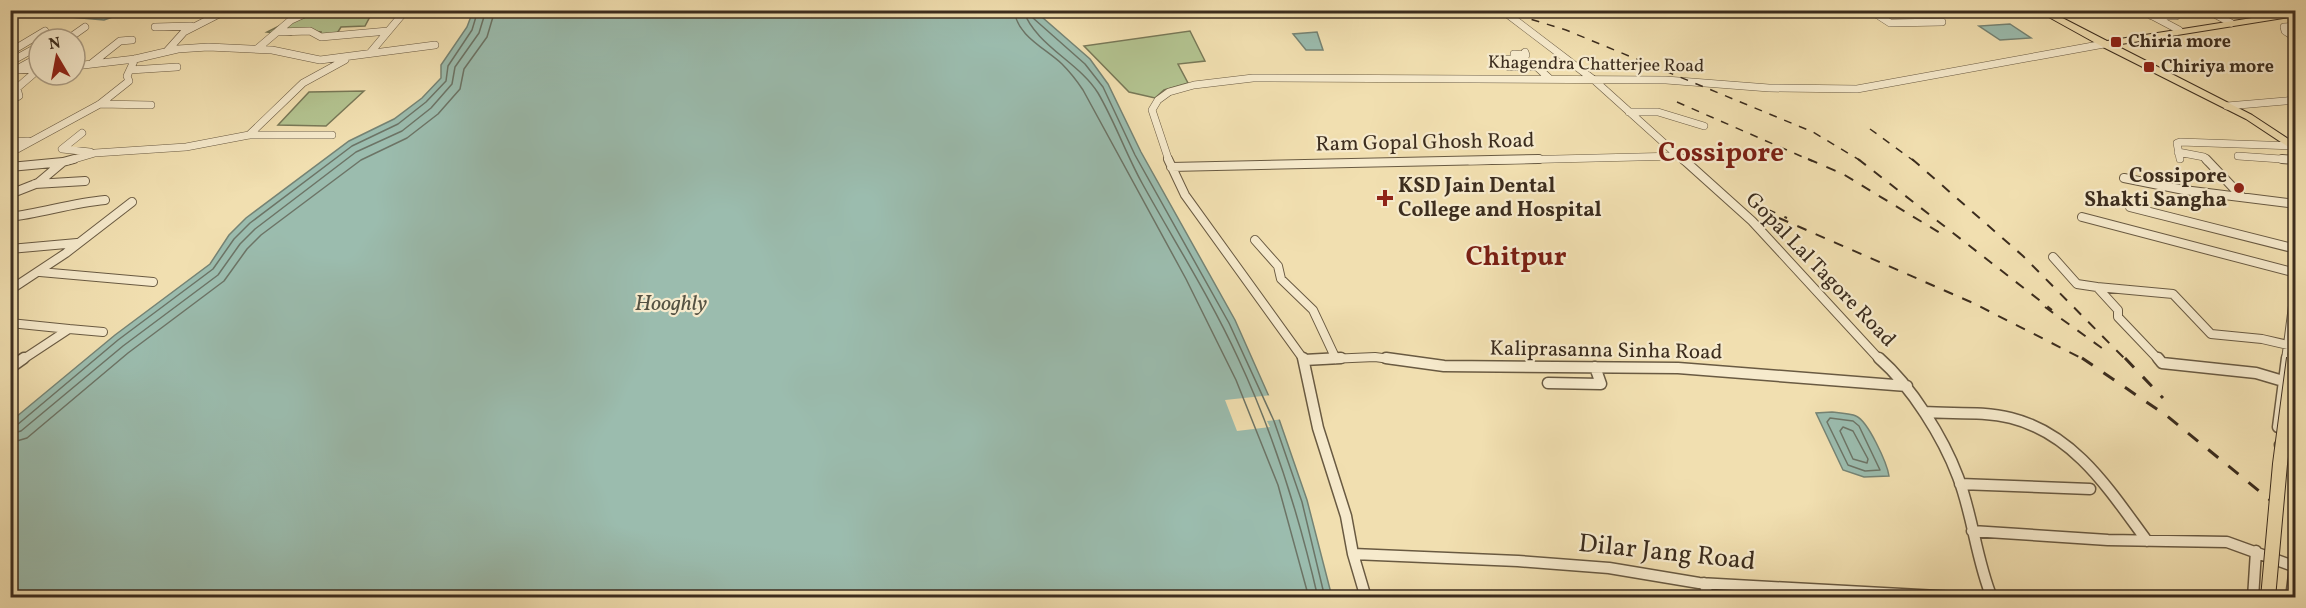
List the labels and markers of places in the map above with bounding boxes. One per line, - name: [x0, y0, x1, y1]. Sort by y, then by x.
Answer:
- place label: Chiria more: [2128, 30, 2231, 55]
- marker: Chiria more: [2109, 35, 2123, 49]
- place label: Chiriya more: [2161, 55, 2274, 80]
- marker: Chiriya more: [2142, 60, 2156, 74]
- place label: Cossipore Shakti Sangha: [2084, 162, 2227, 215]
- place label: KSD Jain Dental College and Hospital: [1398, 172, 1602, 225]
- marker: Cossipore Shakti Sangha: [2232, 181, 2246, 195]
- marker: KSD Jain Dental College and Hospital: [1376, 189, 1394, 207]

